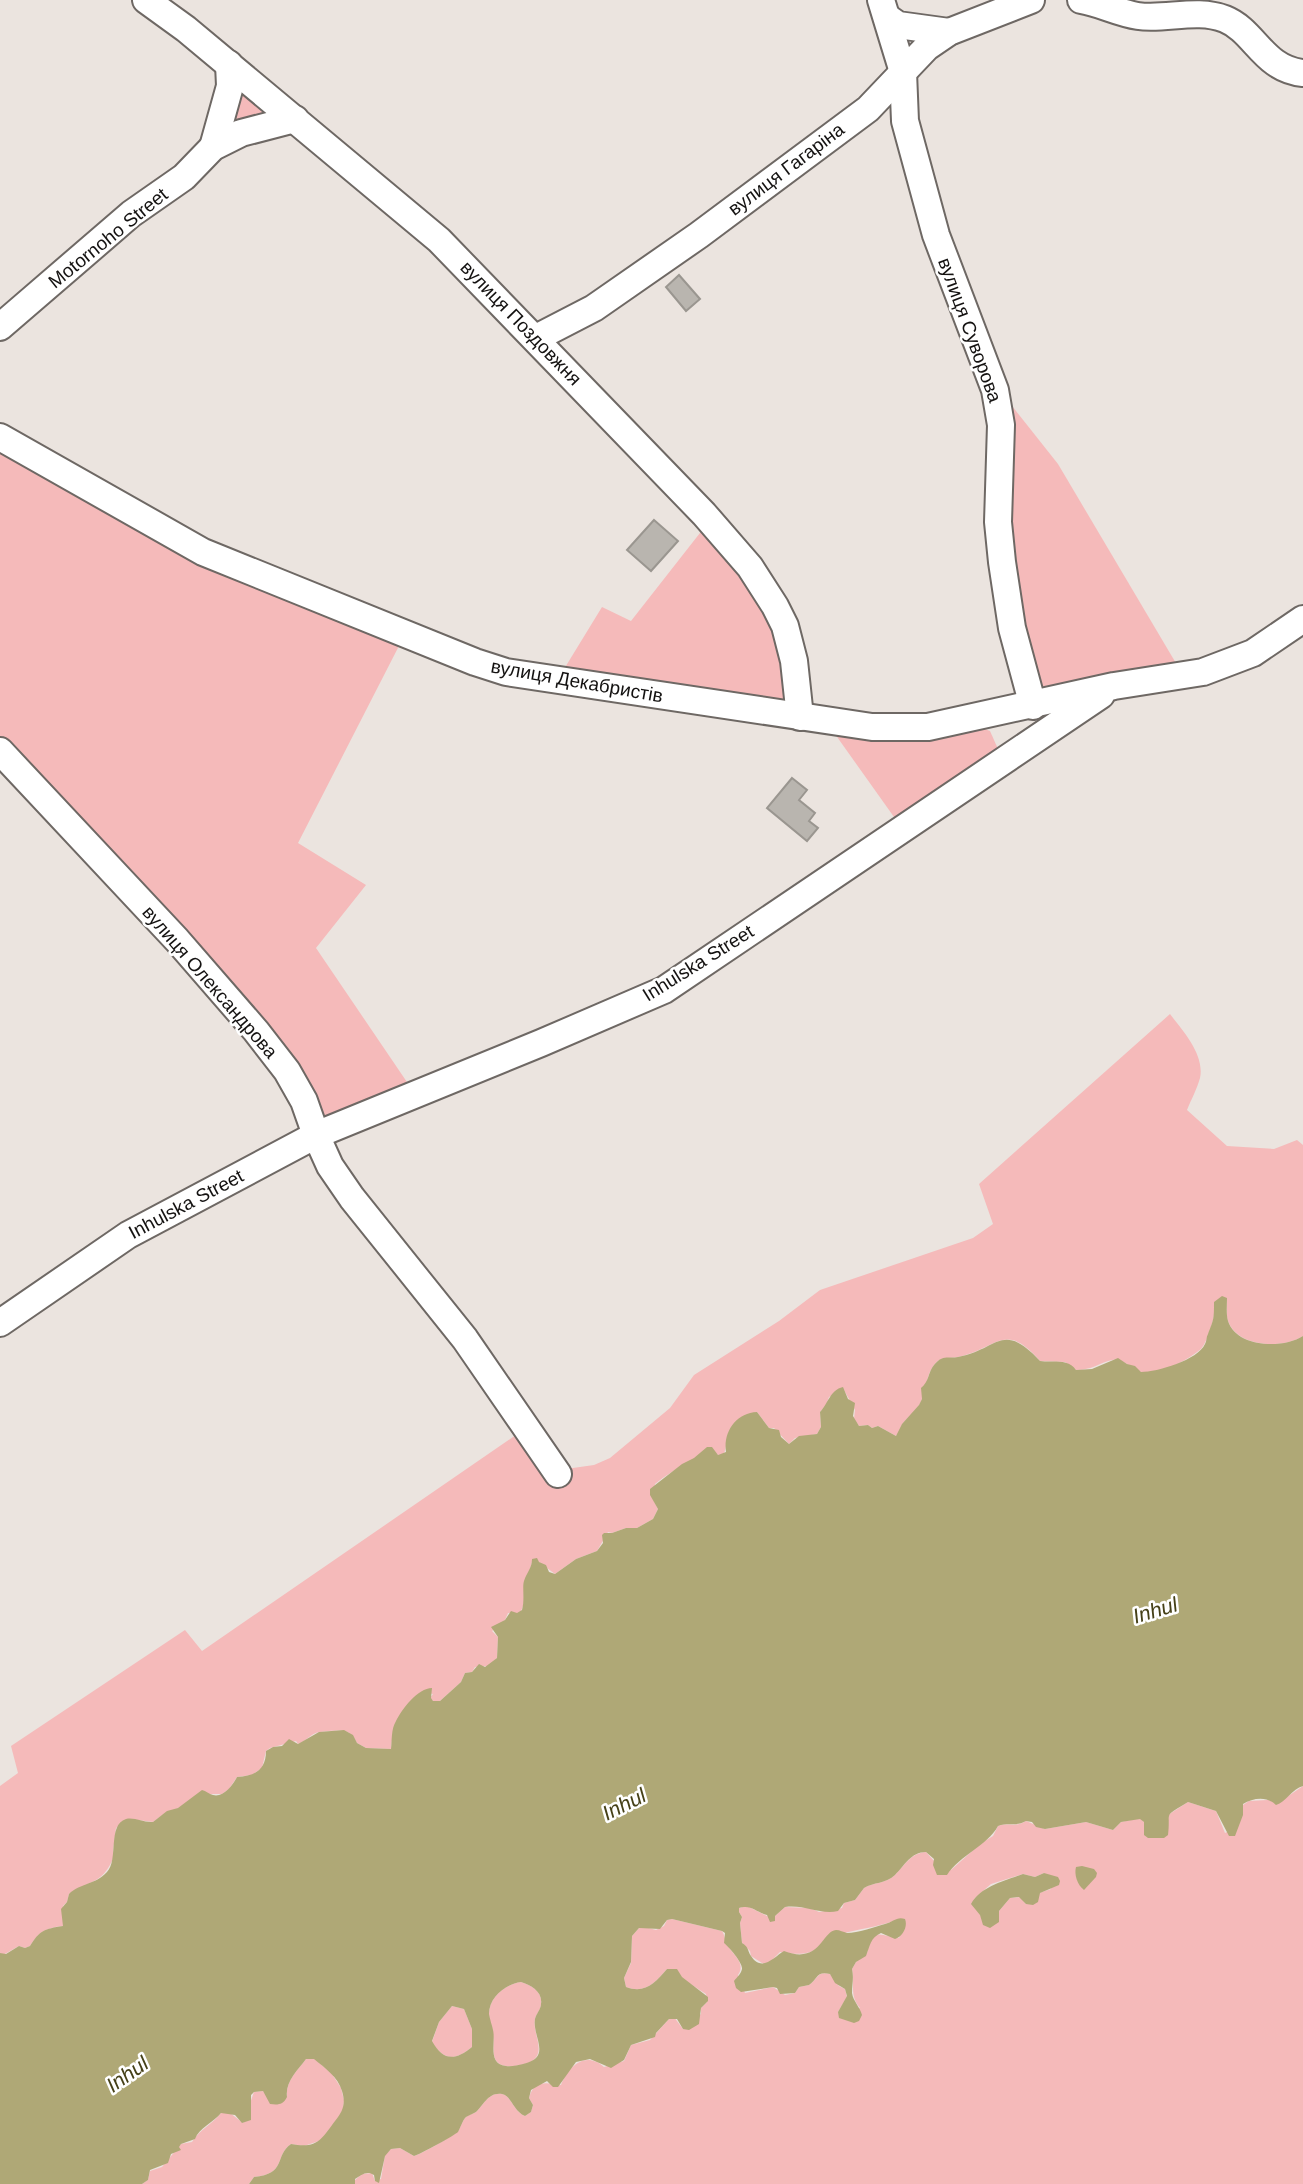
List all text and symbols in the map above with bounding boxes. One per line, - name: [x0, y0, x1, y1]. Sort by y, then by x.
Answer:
- street label: вулиця Гагаріна: [724, 118, 848, 219]
- street label: Motornoho Street: [44, 183, 172, 292]
- street label: вулиця Суворова: [934, 255, 1006, 405]
- street label: вулиця Поздовжня: [456, 257, 586, 389]
- street label: вулиця Декабристів: [489, 656, 665, 706]
- street label: вулиця Олександрова: [138, 902, 282, 1063]
- street label: Inhulska Street: [639, 920, 758, 1005]
- street label: Inhulska Street: [125, 1165, 248, 1243]
- water label: Inhul: [1130, 1592, 1181, 1628]
- water label: Inhul: [598, 1783, 651, 1825]
- water label: Inhul: [102, 2051, 153, 2096]

